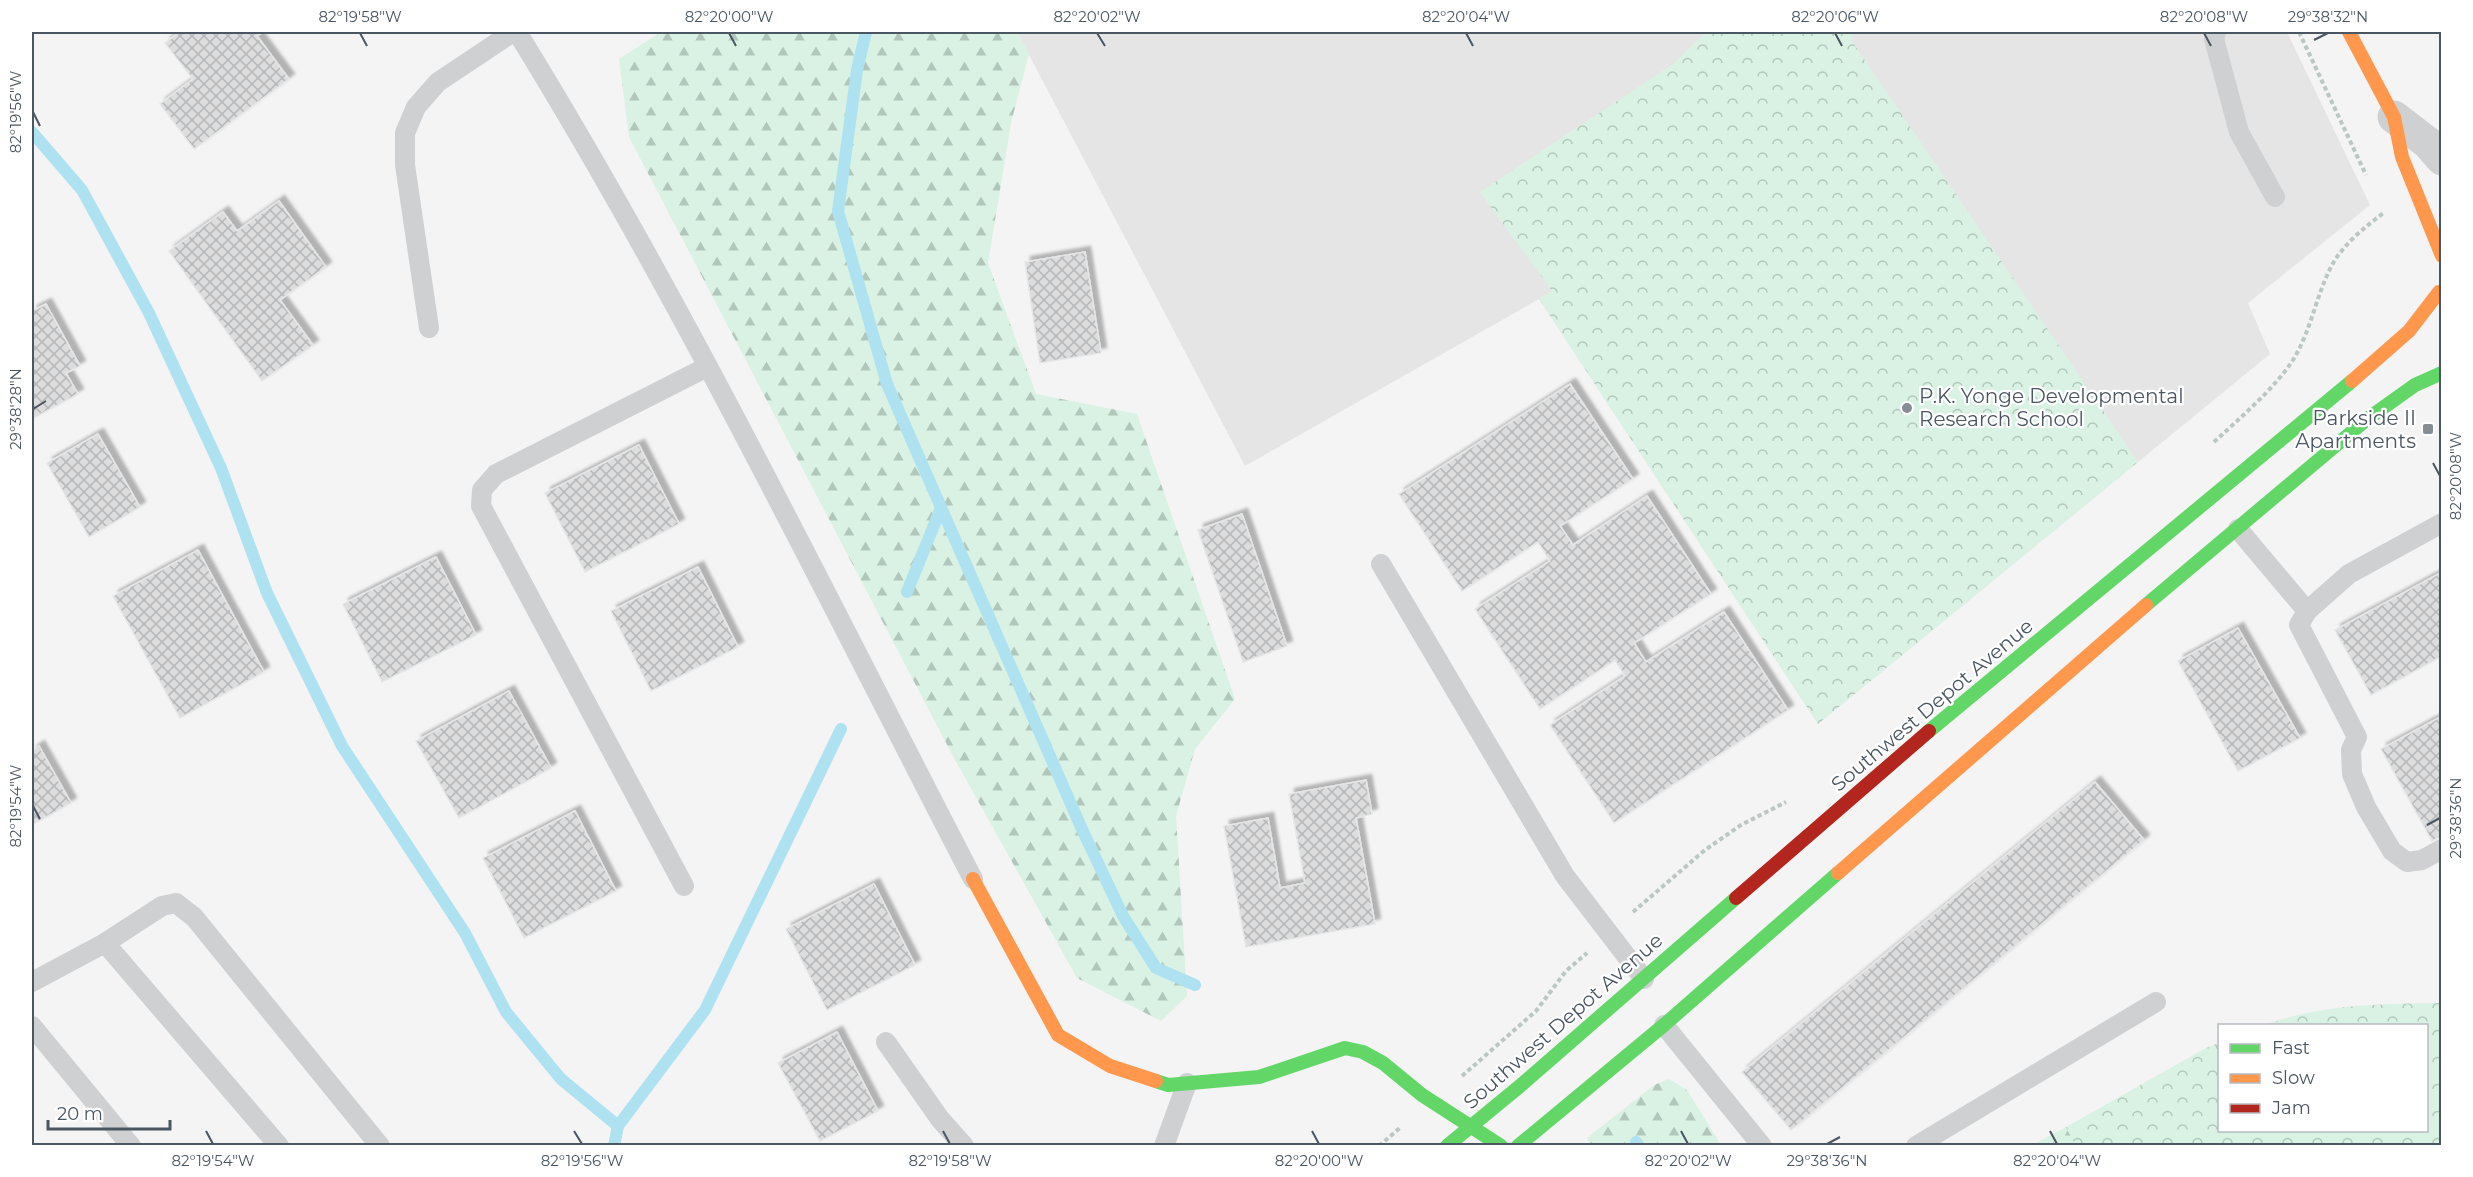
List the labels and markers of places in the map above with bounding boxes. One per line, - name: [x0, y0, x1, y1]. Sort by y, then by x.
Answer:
- place label: P.K. Yonge Developmental Research School: [1919, 384, 2184, 431]
- marker: P.K. Yonge Developmental Research School: [1900, 401, 1914, 415]
- place label: Parkside II Apartments: [2295, 406, 2416, 453]
- marker: Parkside II Apartments: [2421, 422, 2435, 436]

